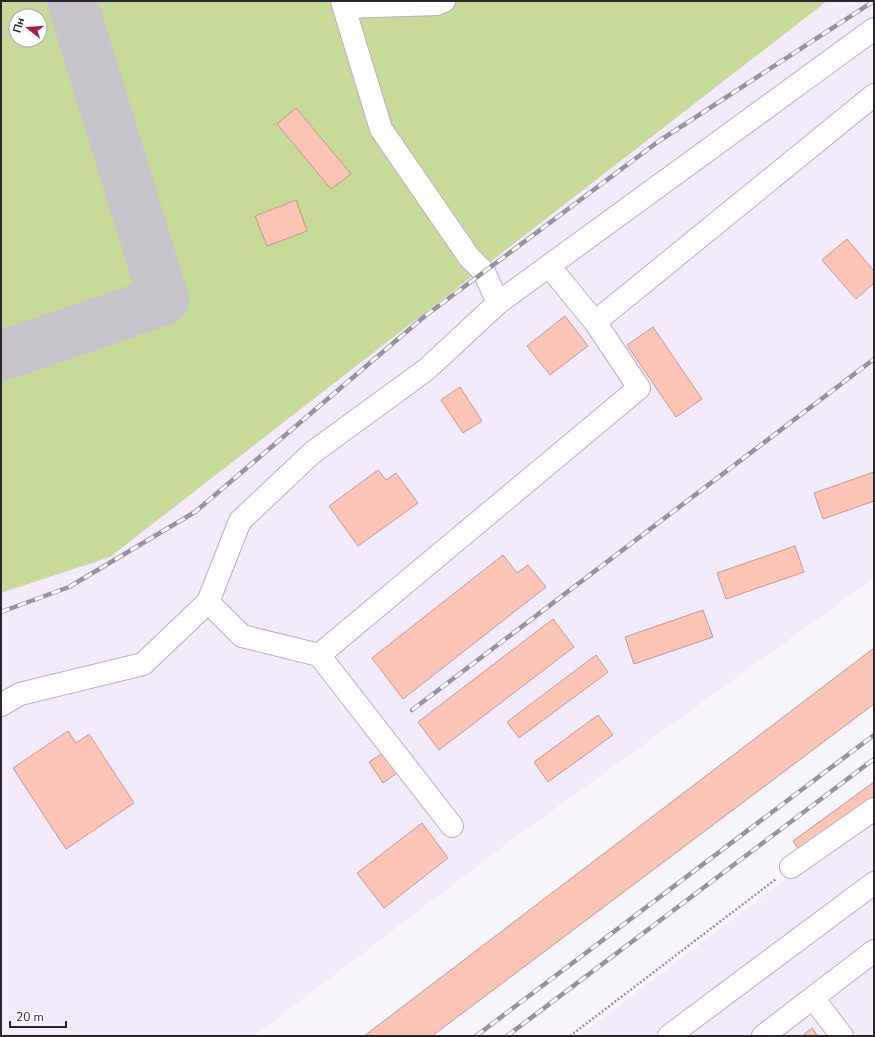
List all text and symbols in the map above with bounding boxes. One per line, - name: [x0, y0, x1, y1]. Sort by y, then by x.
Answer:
- north arrow: [8, 8, 48, 48]
- text: Пн: [10, 16, 28, 35]
- scale bar: [10, 1003, 66, 1029]
- text: 20 m: [16, 1009, 44, 1025]

